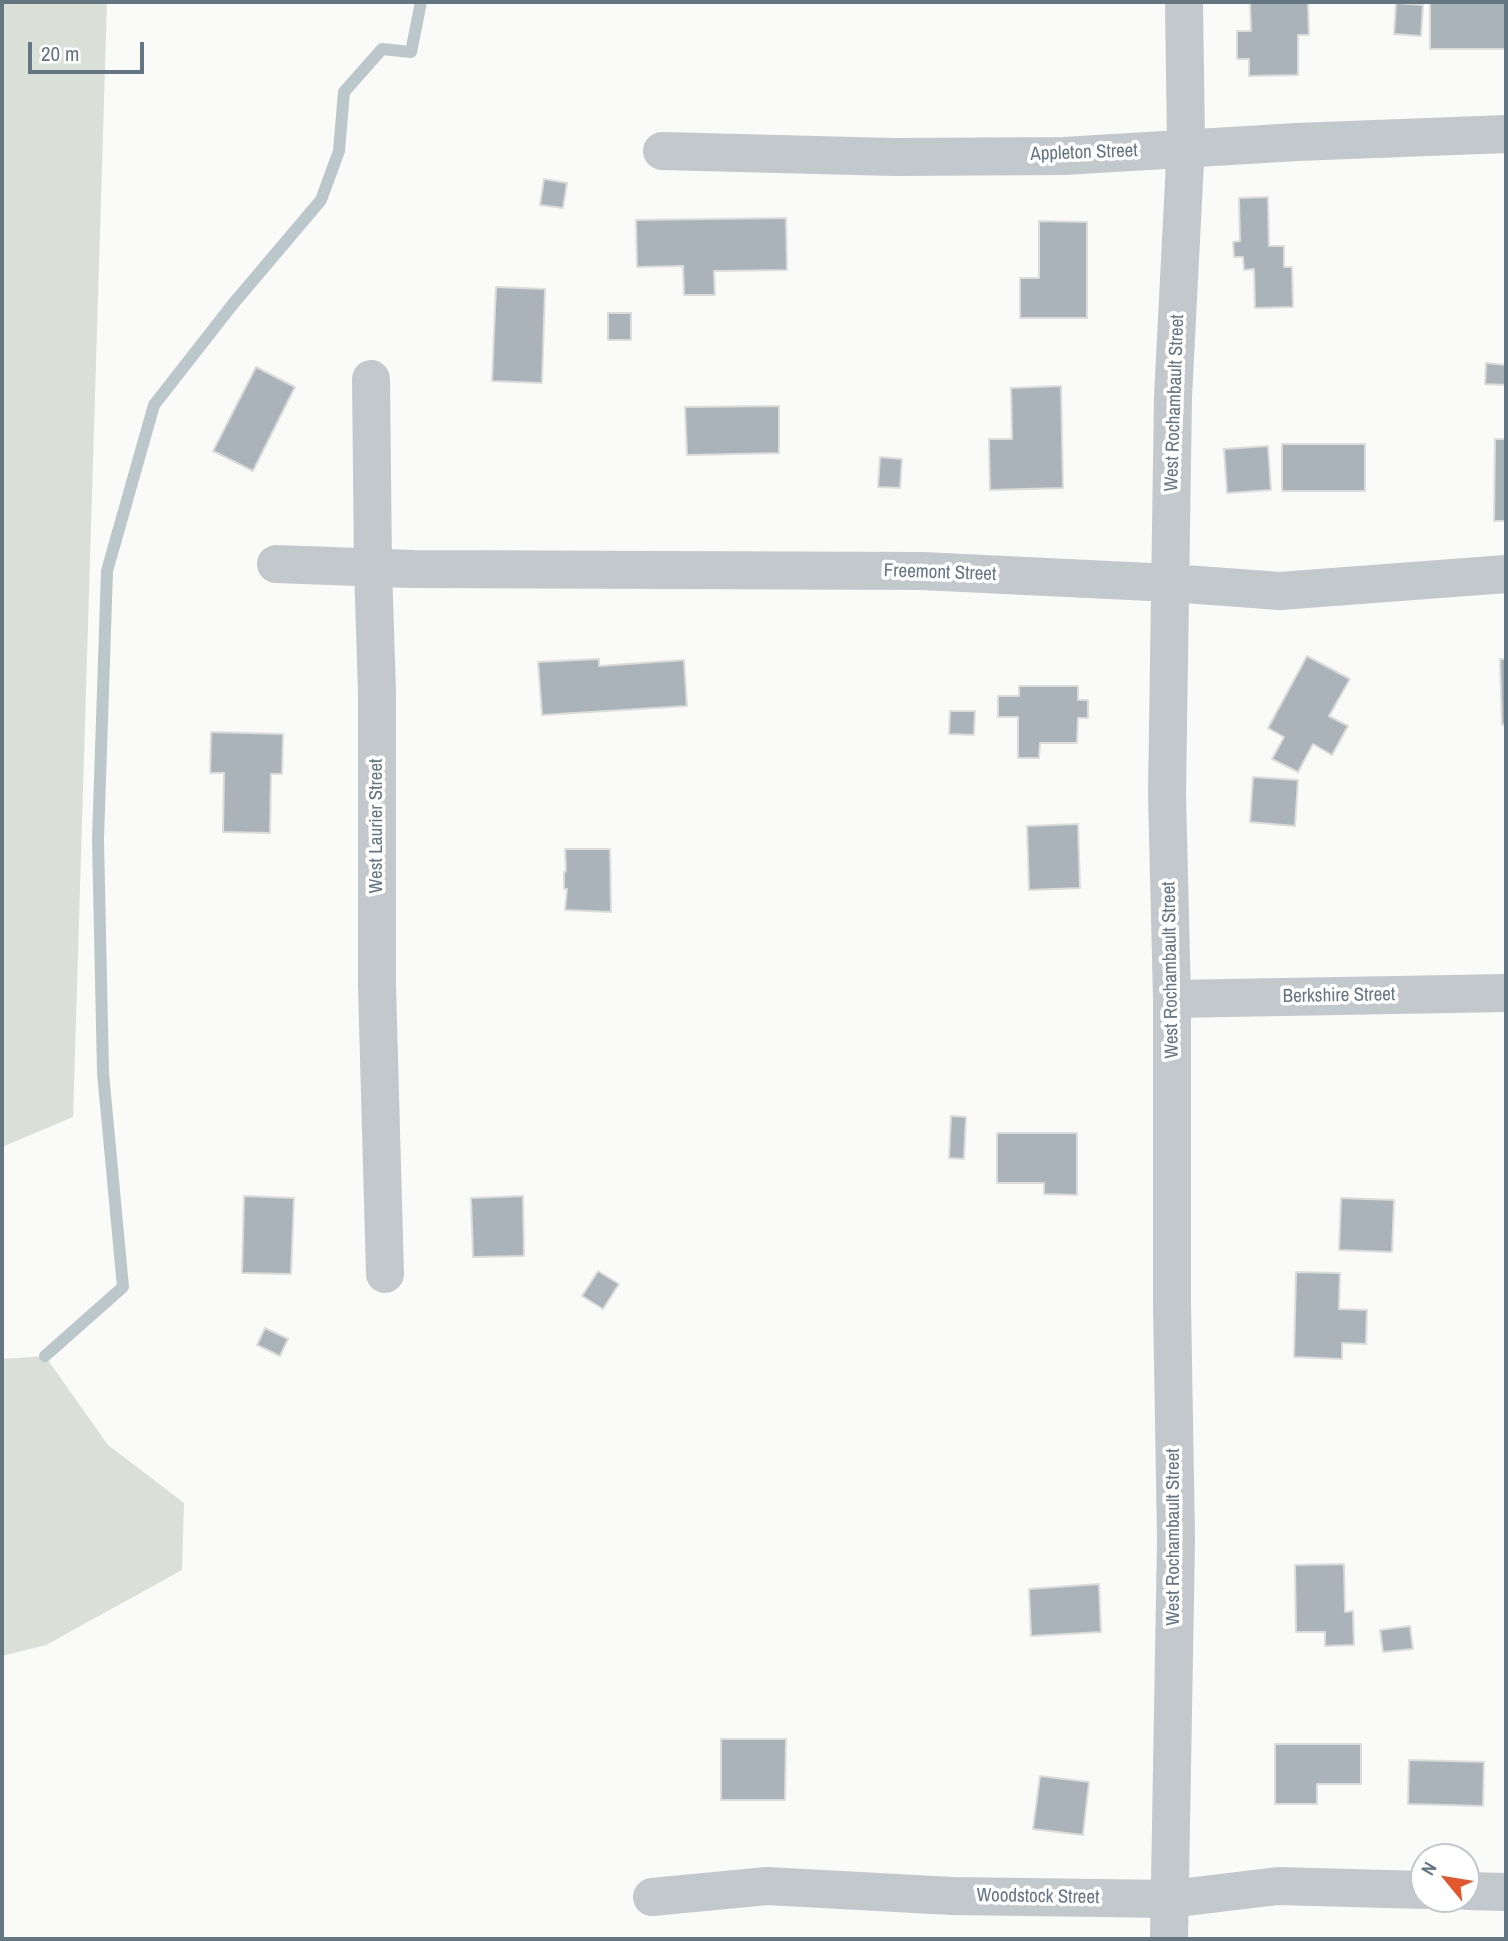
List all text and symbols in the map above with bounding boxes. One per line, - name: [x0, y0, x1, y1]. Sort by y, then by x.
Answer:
- scale bar: [32, 28, 147, 72]
- text: 20 m: [41, 39, 79, 68]
- street label: Appleton Street: [1030, 140, 1138, 166]
- street label: West Rochambault Street: [1161, 314, 1189, 492]
- street label: Freemont Street: [883, 560, 997, 586]
- street label: West Laurier Street: [366, 759, 388, 893]
- street label: West Rochambault Street: [1158, 881, 1184, 1059]
- street label: Berkshire Street: [1283, 984, 1395, 1008]
- street label: West Rochambault Street: [1163, 1448, 1185, 1626]
- north arrow: [1410, 1843, 1480, 1913]
- text: N: [1414, 1857, 1443, 1880]
- street label: Woodstock Street: [976, 1885, 1100, 1909]

